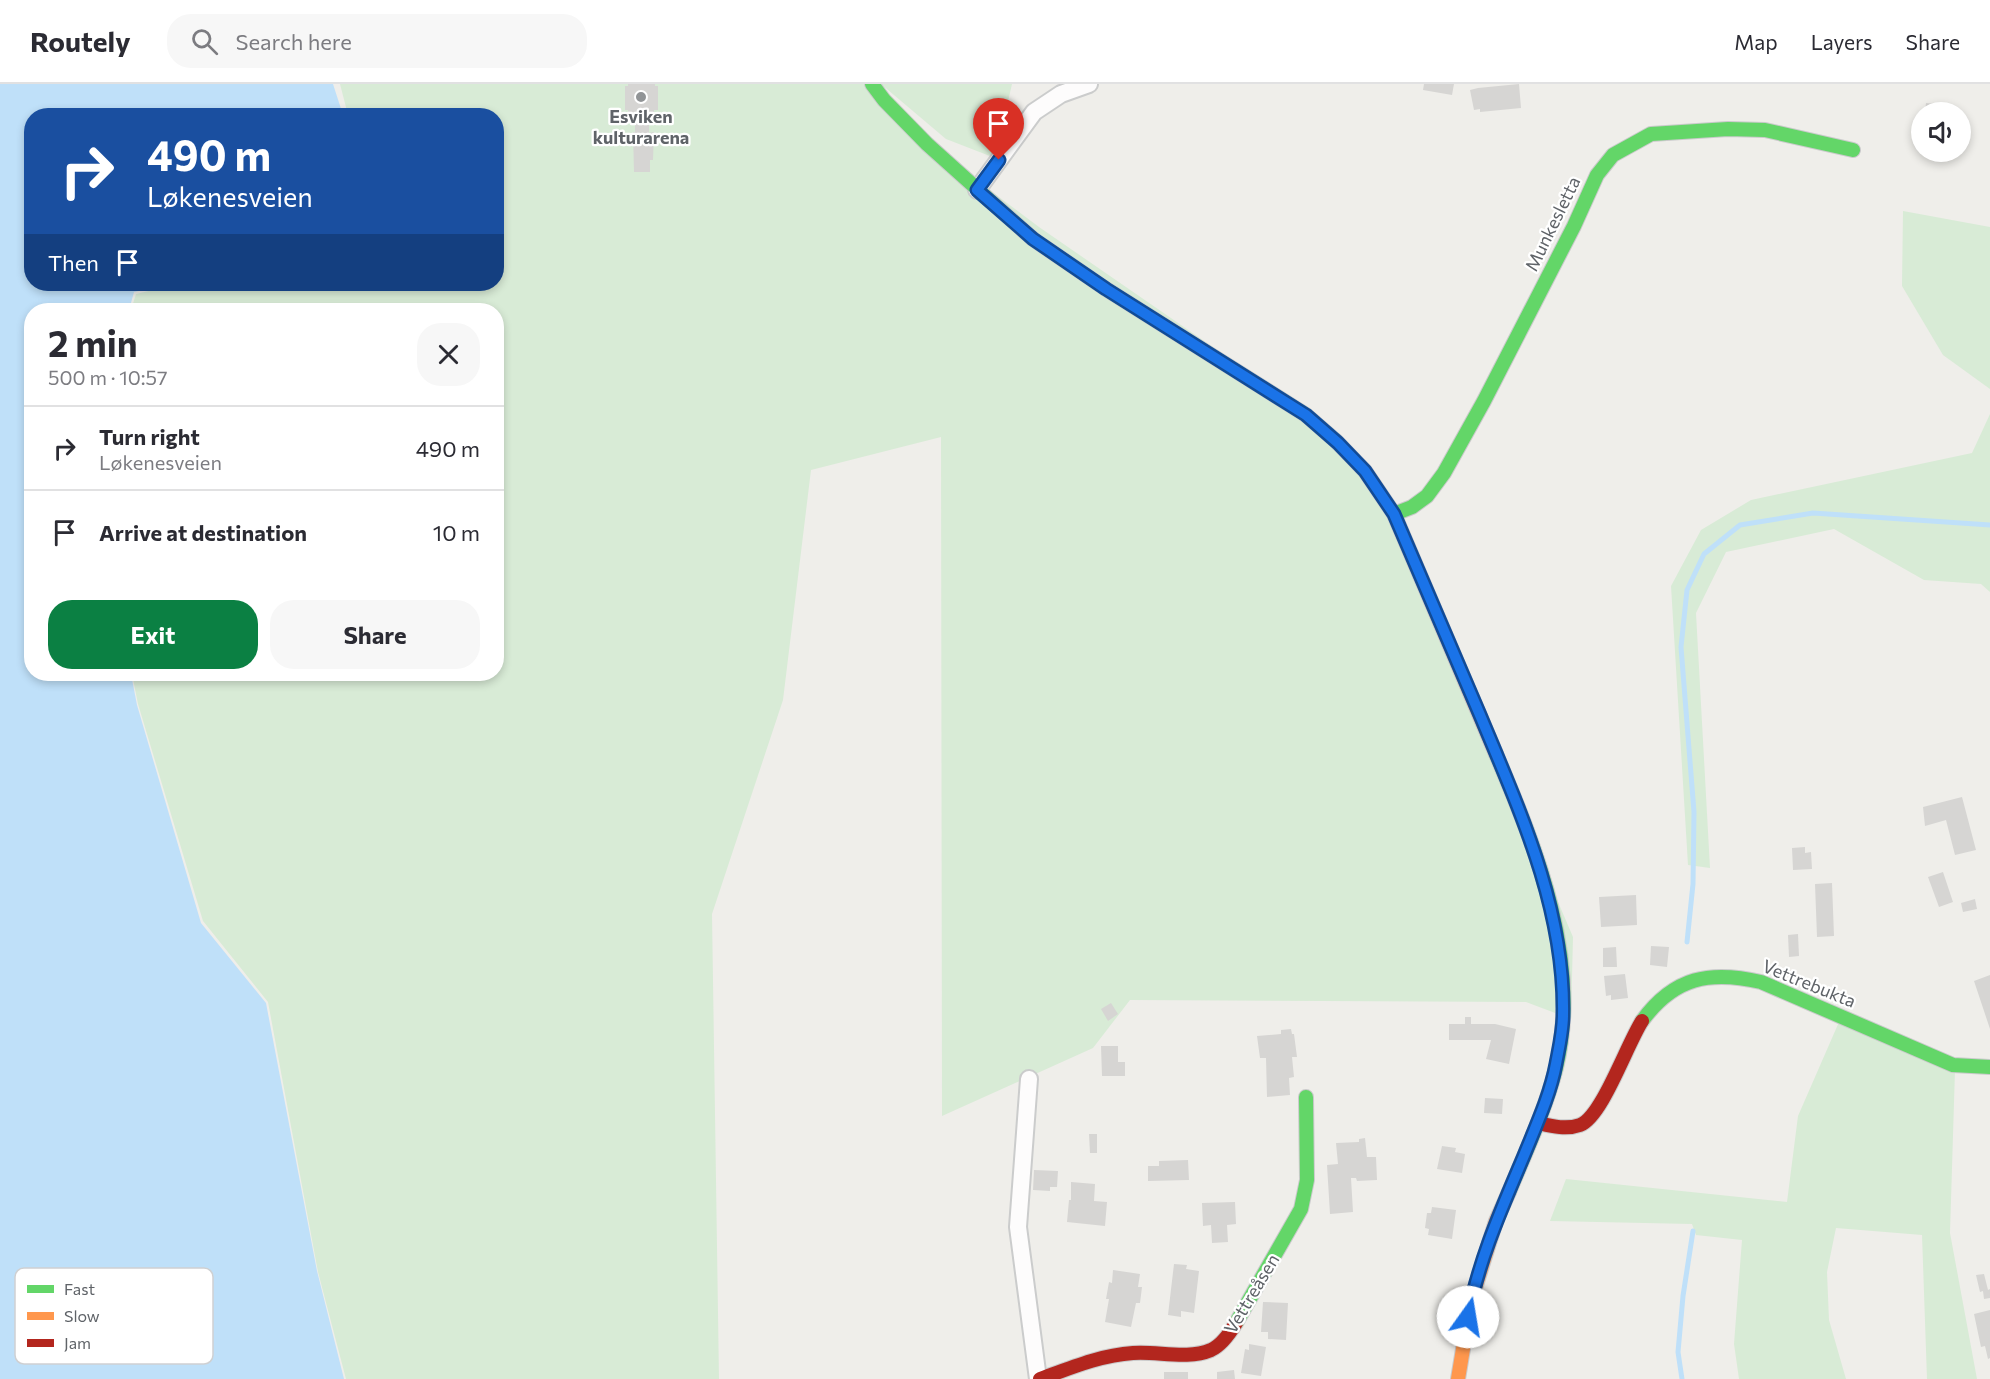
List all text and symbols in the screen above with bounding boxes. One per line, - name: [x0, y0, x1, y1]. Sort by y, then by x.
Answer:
- search box: [167, 14, 587, 68]
- text: Routely: [30, 24, 131, 58]
- icon: search: [188, 25, 221, 58]
- text: Search here: [236, 28, 352, 55]
- text: Map: [1734, 29, 1778, 54]
- text: Layers: [1811, 29, 1873, 54]
- text: Share: [1906, 29, 1960, 54]
- marker: Esviken kulturarena: [634, 90, 648, 104]
- pin: [973, 98, 1024, 160]
- map controls: [1911, 102, 1971, 162]
- button: sound: [1911, 102, 1971, 162]
- place label: Esviken kulturarena: [593, 105, 689, 148]
- icon: arrive: [982, 107, 1015, 140]
- text: 490 m: [147, 128, 271, 180]
- icon: right: [48, 132, 126, 210]
- street label: Munkesletta: [1520, 173, 1584, 275]
- text: Løkenesveien: [147, 180, 313, 213]
- icon: arrive: [111, 246, 144, 279]
- text: Then: [48, 249, 99, 276]
- text: 2 min: [48, 320, 138, 364]
- button: close: [417, 323, 480, 386]
- text: 500 m · 10:57: [48, 365, 168, 389]
- text: Turn right: [99, 423, 200, 450]
- icon: right: [48, 432, 81, 465]
- text: 490 m: [416, 435, 480, 462]
- text: Løkenesveien: [99, 450, 222, 474]
- icon: arrive: [48, 516, 81, 549]
- text: Arrive at destination: [99, 519, 307, 546]
- text: 10 m: [433, 519, 480, 546]
- button: Exit: [48, 600, 258, 669]
- button: Share: [270, 600, 480, 669]
- street label: Vettrebukta: [1759, 954, 1859, 1012]
- street label: Vettreåsen: [1219, 1250, 1283, 1337]
- legend: [15, 1268, 213, 1364]
- text: Fast: [64, 1279, 95, 1298]
- position arrow: [1436, 1285, 1500, 1349]
- text: Slow: [64, 1306, 100, 1325]
- text: Jam: [64, 1333, 91, 1352]

